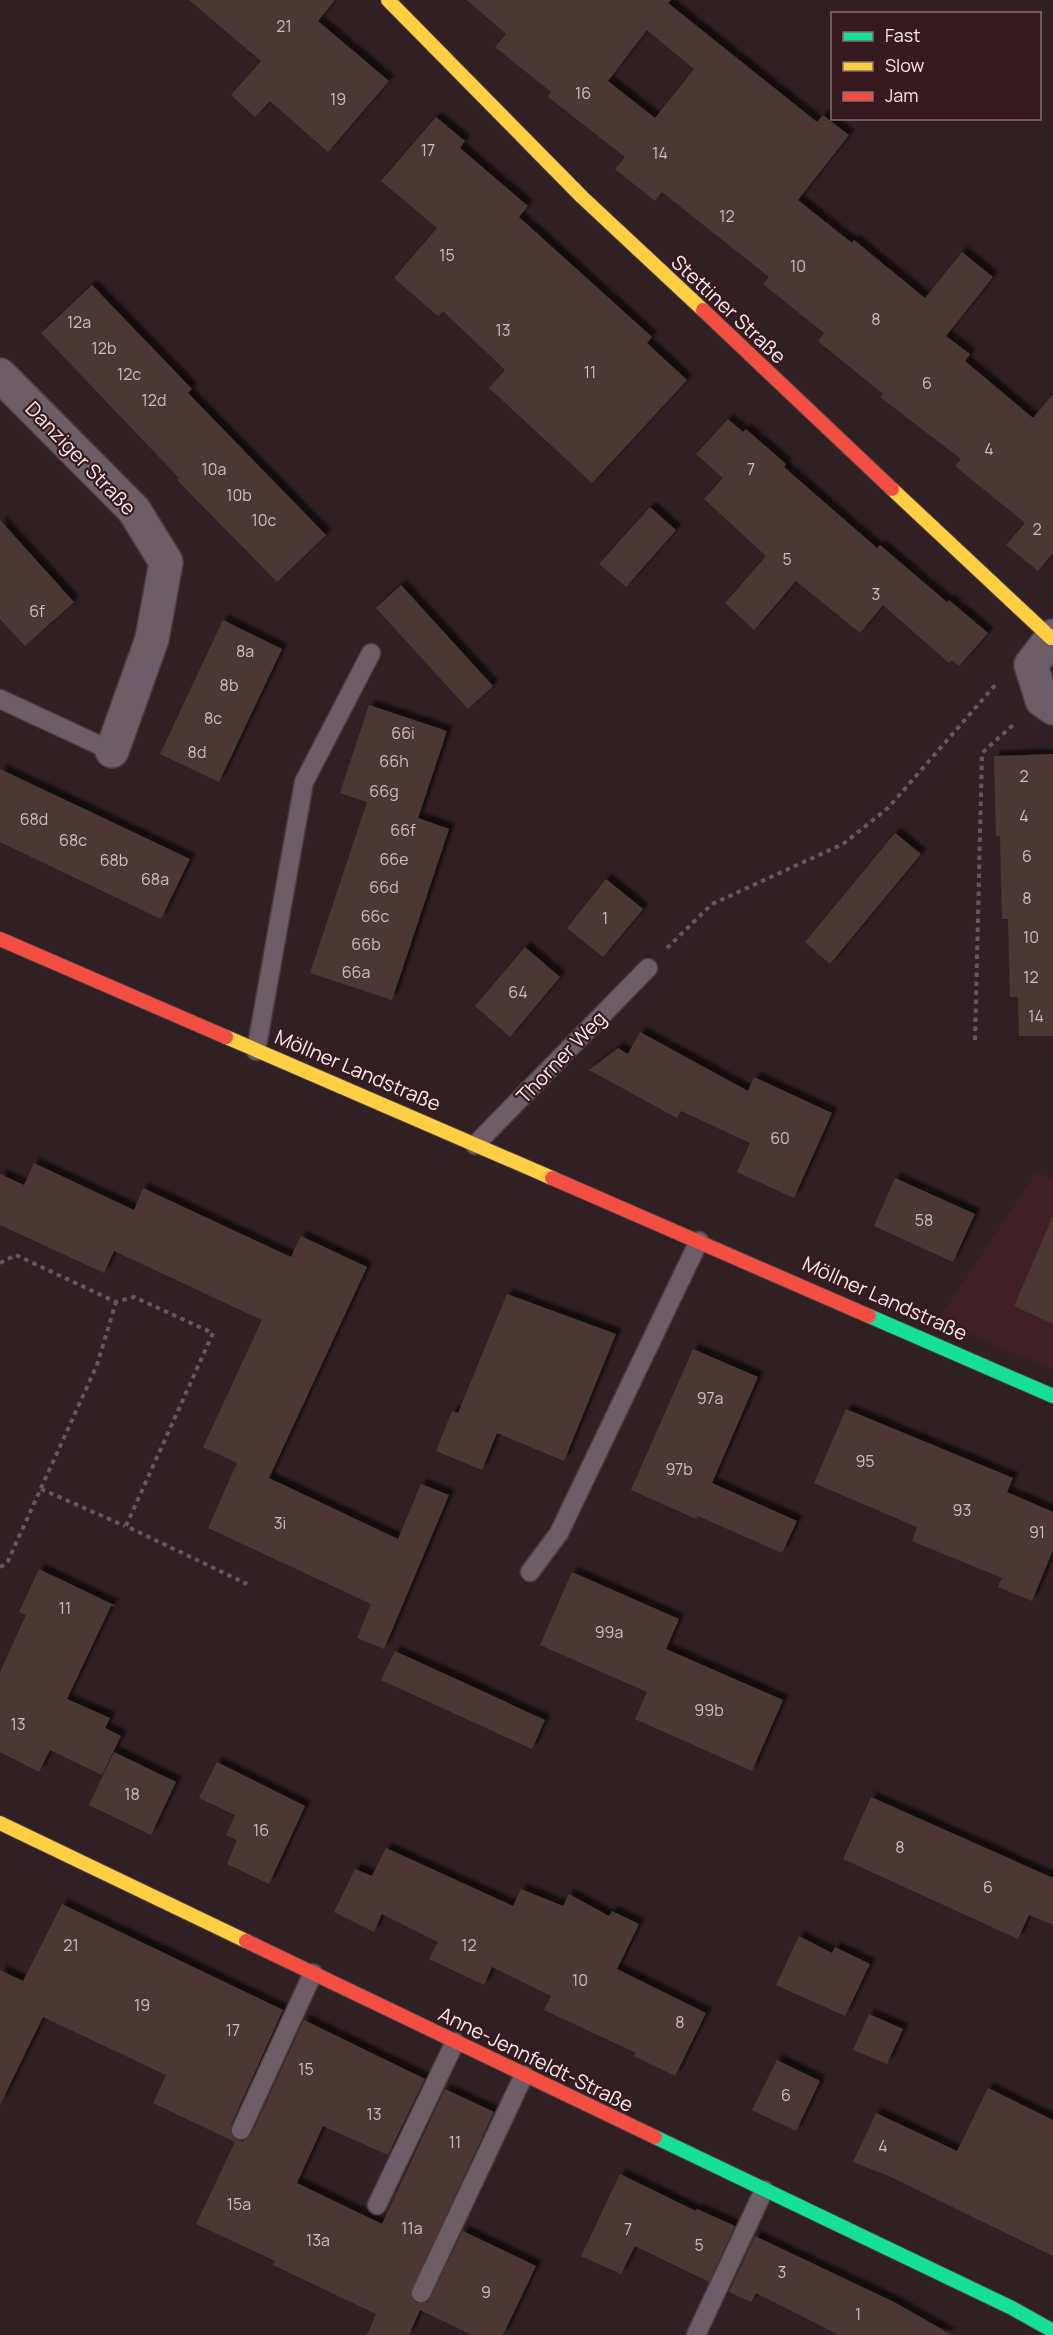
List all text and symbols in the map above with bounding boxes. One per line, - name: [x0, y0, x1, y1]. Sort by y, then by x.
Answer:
- legend: [831, 12, 1041, 120]
- house number: 21: [276, 15, 292, 37]
- text: Fast: [885, 23, 920, 47]
- text: Slow: [885, 53, 925, 77]
- house number: 16: [575, 82, 591, 104]
- text: Jam: [885, 83, 919, 107]
- house number: 19: [330, 88, 346, 110]
- house number: 17: [421, 139, 435, 161]
- house number: 14: [652, 142, 668, 164]
- house number: 12: [719, 205, 735, 227]
- house number: 15: [439, 244, 455, 266]
- street label: Stettiner Straße: [666, 249, 792, 369]
- house number: 10: [790, 255, 806, 277]
- house number: 8: [871, 308, 881, 330]
- house number: 12a: [67, 311, 91, 333]
- house number: 13: [495, 319, 511, 341]
- house number: 12b: [92, 337, 116, 359]
- house number: 11: [584, 361, 596, 383]
- house number: 12c: [117, 363, 141, 385]
- house number: 6: [922, 372, 932, 394]
- house number: 12d: [142, 389, 166, 411]
- street label: Danziger Straße: [20, 395, 142, 521]
- house number: 4: [984, 438, 994, 460]
- house number: 10a: [202, 458, 226, 480]
- house number: 7: [747, 458, 755, 480]
- house number: 10b: [226, 484, 252, 506]
- house number: 10c: [252, 509, 277, 531]
- house number: 2: [1032, 518, 1042, 540]
- house number: 5: [782, 548, 792, 570]
- house number: 3: [872, 583, 880, 605]
- house number: 6f: [29, 600, 45, 622]
- house number: 8a: [236, 640, 254, 662]
- house number: 8b: [220, 674, 238, 696]
- house number: 8c: [204, 707, 222, 729]
- house number: 66i: [391, 722, 415, 744]
- house number: 8d: [188, 741, 206, 763]
- house number: 66h: [379, 750, 409, 772]
- house number: 2: [1019, 765, 1029, 787]
- house number: 66g: [369, 780, 399, 802]
- house number: 4: [1019, 805, 1029, 827]
- house number: 68d: [20, 808, 48, 830]
- house number: 66f: [390, 819, 416, 841]
- house number: 68c: [59, 829, 87, 851]
- house number: 6: [1022, 845, 1032, 867]
- house number: 66e: [379, 848, 409, 870]
- house number: 68b: [100, 849, 128, 871]
- house number: 68a: [141, 868, 169, 890]
- house number: 66d: [369, 876, 399, 898]
- house number: 8: [1022, 887, 1032, 909]
- house number: 66c: [361, 905, 389, 927]
- house number: 1: [602, 907, 608, 929]
- house number: 10: [1023, 926, 1039, 948]
- house number: 66b: [351, 933, 381, 955]
- house number: 66a: [342, 961, 370, 983]
- house number: 12: [1023, 966, 1039, 988]
- house number: 64: [508, 981, 528, 1003]
- street label: Thorner Weg: [510, 1005, 612, 1109]
- house number: 14: [1028, 1005, 1044, 1027]
- street label: Möllner Landstraße: [271, 1023, 445, 1117]
- house number: 60: [770, 1127, 790, 1149]
- house number: 58: [915, 1209, 933, 1231]
- street label: Möllner Landstraße: [798, 1250, 972, 1346]
- house number: 97a: [697, 1387, 723, 1409]
- house number: 95: [855, 1450, 875, 1472]
- house number: 97b: [665, 1458, 693, 1480]
- house number: 93: [953, 1499, 971, 1521]
- house number: 3i: [274, 1512, 286, 1534]
- house number: 91: [1029, 1521, 1045, 1543]
- house number: 11: [59, 1597, 71, 1619]
- house number: 99a: [595, 1621, 623, 1643]
- house number: 99b: [694, 1699, 724, 1721]
- house number: 13: [10, 1713, 26, 1735]
- house number: 18: [124, 1783, 140, 1805]
- house number: 16: [253, 1819, 269, 1841]
- house number: 8: [895, 1836, 905, 1858]
- house number: 6: [983, 1876, 993, 1898]
- house number: 21: [63, 1934, 79, 1956]
- house number: 12: [461, 1934, 477, 1956]
- house number: 10: [572, 1969, 588, 1991]
- house number: 19: [134, 1994, 150, 2016]
- street label: Anne-Jennfeldt-Straße: [434, 2000, 638, 2118]
- house number: 8: [675, 2011, 685, 2033]
- house number: 17: [226, 2019, 240, 2041]
- house number: 15: [298, 2058, 314, 2080]
- house number: 6: [781, 2084, 791, 2106]
- house number: 13: [366, 2103, 382, 2125]
- house number: 11: [449, 2131, 461, 2153]
- house number: 4: [878, 2135, 888, 2157]
- house number: 15a: [227, 2193, 251, 2215]
- house number: 11a: [401, 2217, 423, 2239]
- house number: 7: [624, 2218, 632, 2240]
- house number: 13a: [306, 2229, 330, 2251]
- house number: 5: [694, 2234, 704, 2256]
- house number: 3: [778, 2261, 786, 2283]
- house number: 9: [481, 2281, 491, 2303]
- house number: 1: [855, 2303, 861, 2325]

